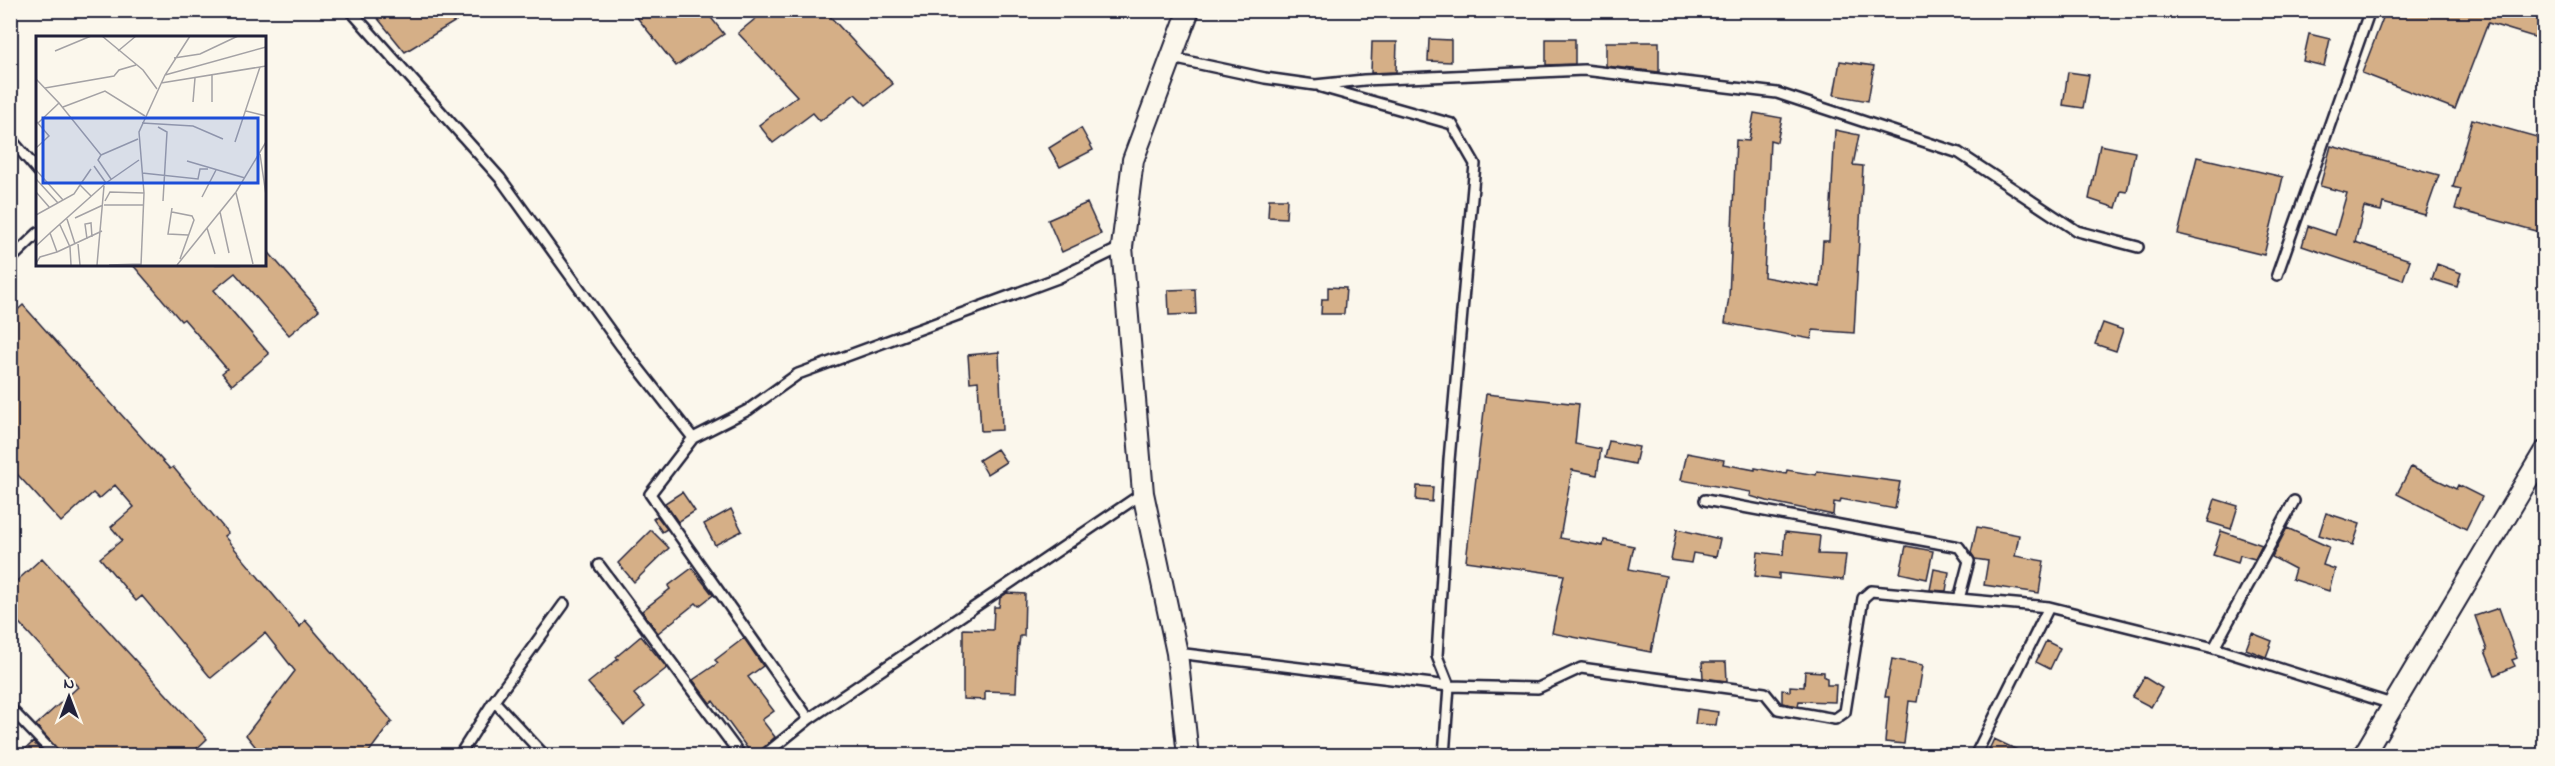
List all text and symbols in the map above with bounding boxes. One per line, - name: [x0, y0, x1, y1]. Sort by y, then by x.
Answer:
- inset map: [36, 36, 266, 266]
- north arrow: [39, 667, 99, 727]
- text: N: [64, 672, 75, 696]

